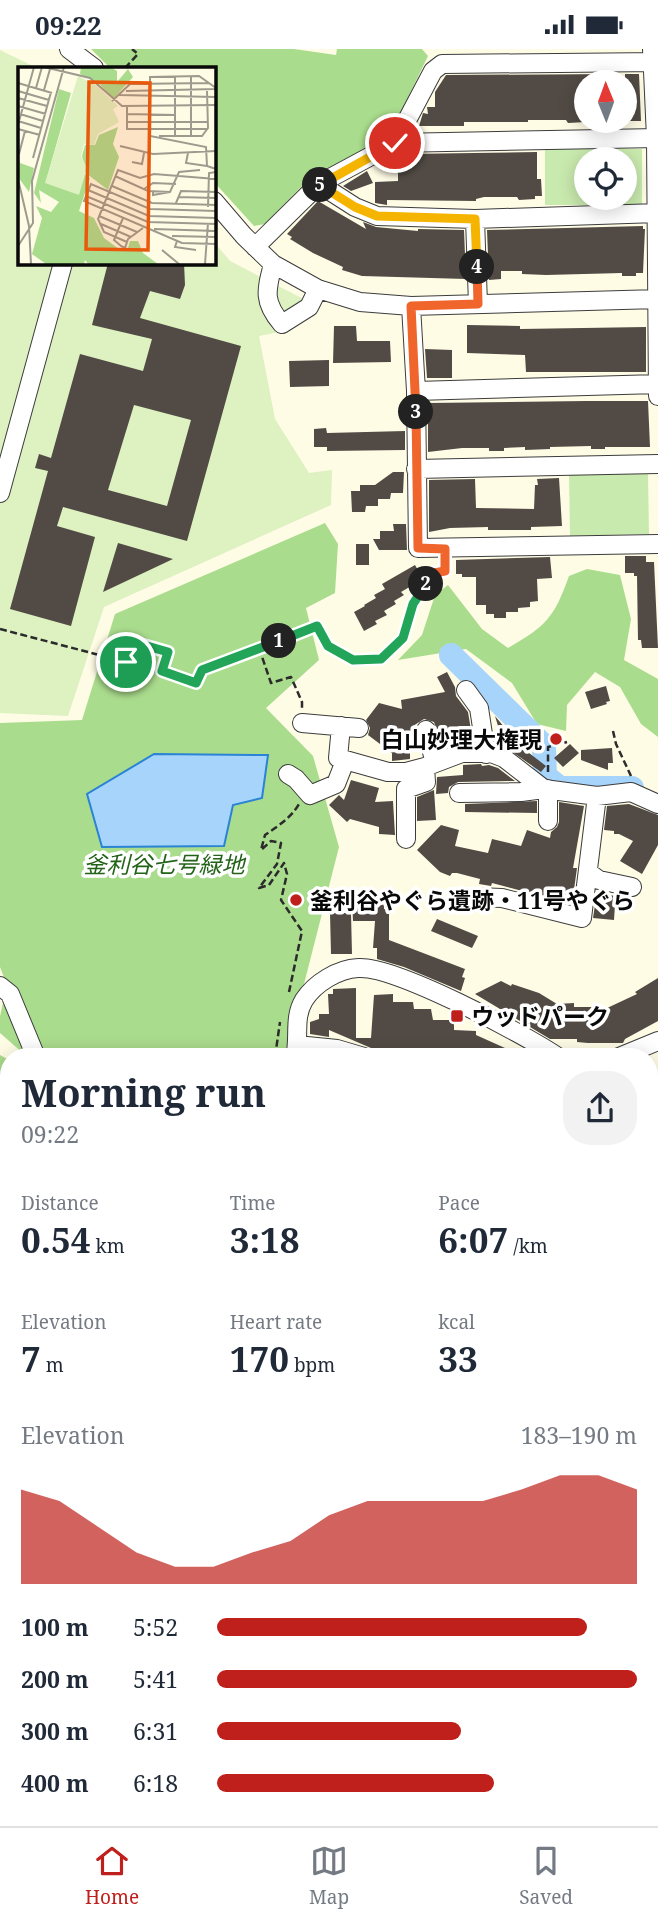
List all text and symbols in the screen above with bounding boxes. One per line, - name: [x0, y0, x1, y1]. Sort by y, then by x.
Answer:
- text: 09:22: [35, 7, 102, 43]
- inset map: [18, 67, 215, 264]
- north arrow: [574, 70, 637, 133]
- map controls: [574, 70, 637, 210]
- pin: [365, 113, 425, 173]
- icon: check: [376, 124, 414, 162]
- button: locate: [574, 147, 637, 210]
- pin: 5: [302, 167, 338, 203]
- text: 5: [314, 171, 325, 197]
- pin: 4: [460, 249, 494, 284]
- text: 4: [471, 253, 482, 279]
- pin: 3: [398, 395, 434, 429]
- text: 3: [410, 398, 421, 424]
- pin: 2: [408, 567, 444, 601]
- text: 2: [420, 570, 431, 596]
- pin: 1: [262, 623, 296, 659]
- text: 1: [273, 627, 284, 653]
- pin: [96, 632, 156, 692]
- icon: arrive: [107, 643, 145, 681]
- place label: 白山妙理大権現: [381, 723, 542, 755]
- marker: 白山妙理大権現: [548, 731, 564, 747]
- park label: 釜利谷七号緑地: [84, 848, 247, 880]
- place label: 釜利谷やぐら遺跡・11号やぐら: [310, 884, 635, 916]
- marker: 釜利谷やぐら遺跡・11号やぐら: [288, 892, 304, 908]
- place label: ウッドパーク: [471, 1000, 609, 1032]
- marker: ウッドパーク: [449, 1008, 465, 1024]
- text: Morning run: [21, 1066, 266, 1118]
- button: share: [563, 1071, 637, 1145]
- text: 09:22: [21, 1118, 79, 1150]
- text: Distance: [21, 1190, 99, 1216]
- text: Time: [230, 1190, 276, 1216]
- text: Pace: [438, 1190, 480, 1216]
- text: 0.54: [21, 1216, 91, 1263]
- text: 3:18: [230, 1216, 300, 1263]
- text: 6:07: [438, 1216, 508, 1263]
- text: km: [91, 1233, 125, 1259]
- text: /km: [508, 1233, 548, 1259]
- text: Elevation: [21, 1309, 107, 1335]
- text: Heart rate: [230, 1309, 322, 1335]
- text: kcal: [438, 1309, 475, 1335]
- text: 7: [21, 1335, 41, 1382]
- text: 170: [230, 1335, 289, 1382]
- text: 33: [438, 1335, 478, 1382]
- text: m: [41, 1352, 64, 1378]
- text: bpm: [289, 1352, 335, 1378]
- text: Elevation: [21, 1419, 125, 1451]
- text: 183–190 m: [521, 1419, 637, 1451]
- text: 100 m: [21, 1611, 89, 1643]
- text: 5:52: [133, 1611, 178, 1643]
- text: 200 m: [21, 1663, 89, 1695]
- text: 5:41: [133, 1663, 178, 1695]
- text: 300 m: [21, 1715, 89, 1747]
- text: 6:31: [133, 1715, 178, 1747]
- text: 400 m: [21, 1767, 89, 1799]
- text: 6:18: [133, 1767, 178, 1799]
- tab: Home: [85, 1842, 139, 1910]
- tab: Map: [309, 1842, 349, 1910]
- tab: Saved: [519, 1842, 573, 1910]

